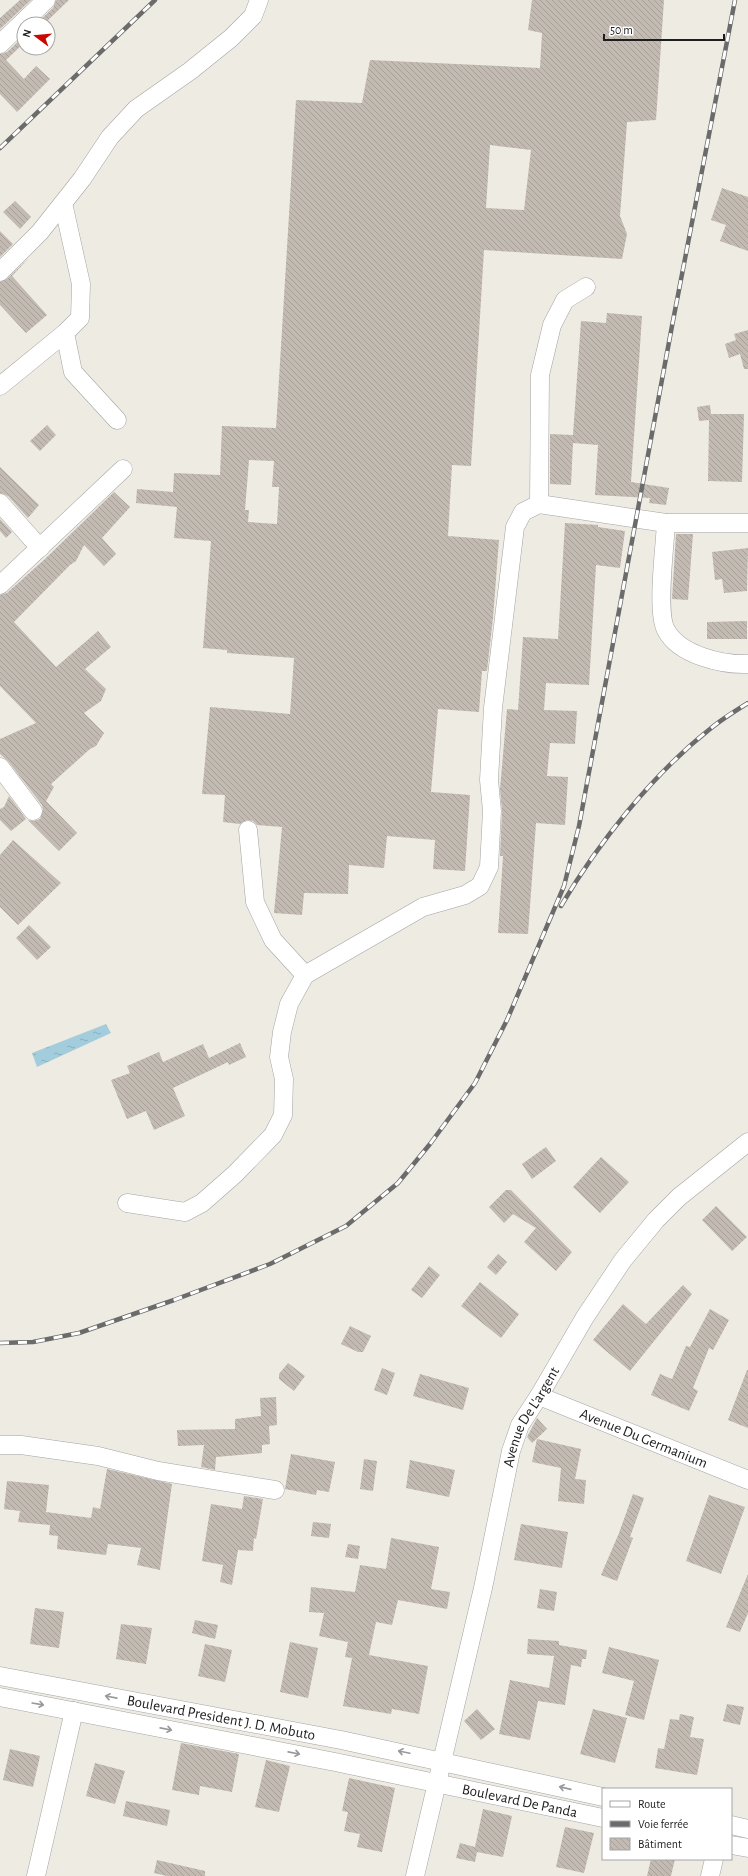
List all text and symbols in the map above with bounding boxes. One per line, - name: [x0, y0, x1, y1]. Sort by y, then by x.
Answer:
- north arrow: [16, 16, 56, 56]
- scale bar: [604, 16, 724, 42]
- text: 50 m: [610, 24, 633, 36]
- text: N: [21, 28, 33, 39]
- street label: Avenue De L'argent: [501, 1364, 562, 1468]
- street label: Avenue Du Germanium: [578, 1406, 710, 1471]
- one-way arrow: [105, 1693, 118, 1701]
- street label: Boulevard President J. D. Mobuto: [126, 1693, 316, 1743]
- one-way arrow: [31, 1700, 44, 1708]
- one-way arrow: [159, 1725, 172, 1733]
- one-way arrow: [397, 1748, 410, 1756]
- one-way arrow: [287, 1750, 300, 1758]
- street label: Boulevard De Panda: [461, 1782, 579, 1820]
- one-way arrow: [559, 1784, 572, 1792]
- legend: [602, 1788, 732, 1860]
- text: Route: [638, 1798, 665, 1810]
- text: Voie ferrée: [638, 1818, 688, 1830]
- text: Bâtiment: [638, 1838, 682, 1850]

